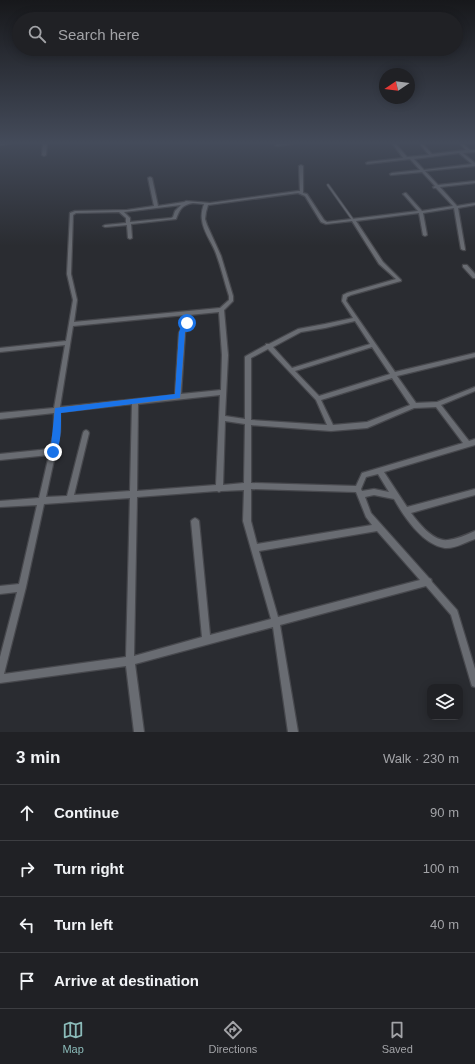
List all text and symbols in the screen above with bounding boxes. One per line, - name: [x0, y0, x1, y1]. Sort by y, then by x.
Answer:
- search box: [12, 12, 463, 56]
- icon: search: [26, 23, 48, 45]
- text: Search here: [58, 26, 140, 43]
- north arrow: [379, 68, 415, 104]
- route start: [178, 314, 196, 332]
- route end: [44, 443, 62, 461]
- map controls: [427, 684, 463, 720]
- button: layers: [427, 684, 463, 720]
- text: 3 min: [16, 748, 60, 767]
- text: Walk · 230 m: [383, 751, 459, 766]
- icon: ahead: [16, 802, 38, 824]
- text: Continue: [54, 804, 119, 821]
- text: 90 m: [430, 805, 459, 820]
- icon: right: [16, 858, 38, 880]
- text: Turn right: [54, 860, 124, 877]
- text: 100 m: [423, 861, 459, 876]
- icon: left: [16, 914, 38, 936]
- text: Turn left: [54, 916, 113, 933]
- text: 40 m: [430, 917, 459, 932]
- icon: arrive: [16, 970, 38, 992]
- text: Arrive at destination: [54, 972, 199, 989]
- tab: Map: [62, 1019, 84, 1055]
- tab: Directions: [208, 1019, 257, 1055]
- tab: Saved: [382, 1019, 413, 1055]

